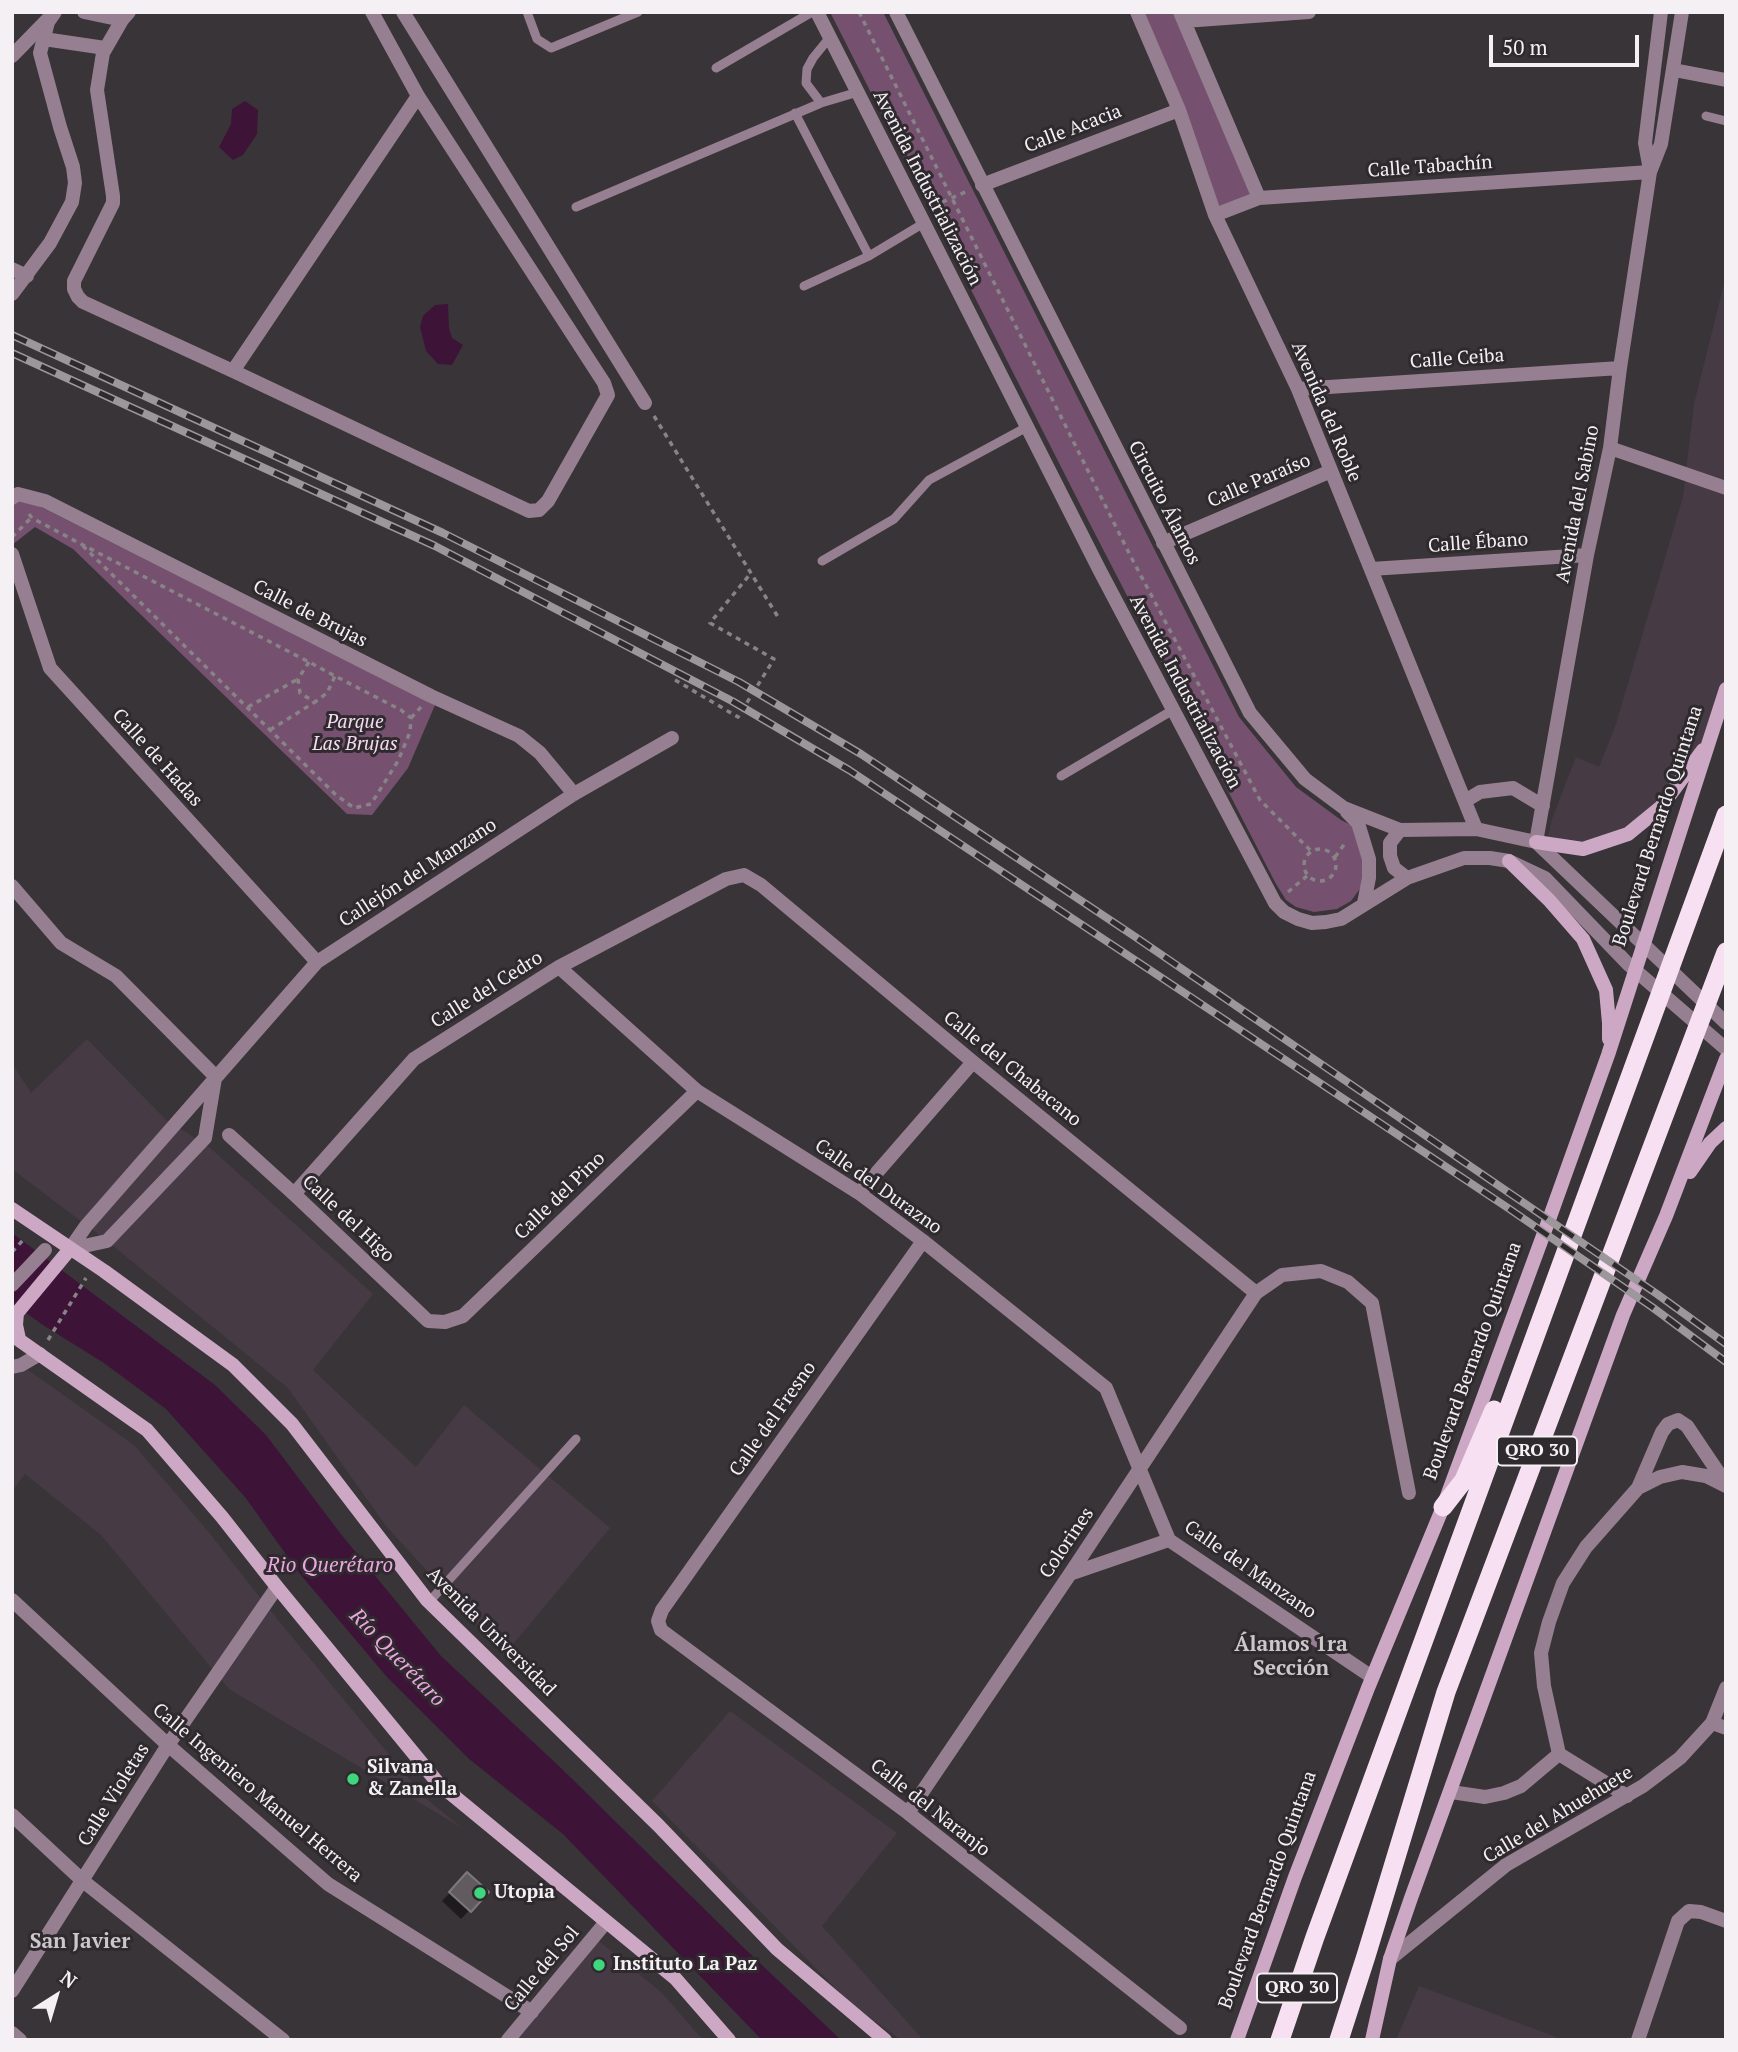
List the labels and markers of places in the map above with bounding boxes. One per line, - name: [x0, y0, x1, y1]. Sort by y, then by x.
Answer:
- place label: Silvana & Zanella: [367, 1757, 457, 1801]
- marker: Silvana & Zanella: [345, 1771, 361, 1787]
- place label: Utopia: [494, 1882, 555, 1904]
- marker: Utopia: [472, 1885, 488, 1901]
- place label: Instituto La Paz: [613, 1954, 757, 1976]
- marker: Instituto La Paz: [591, 1957, 607, 1973]

